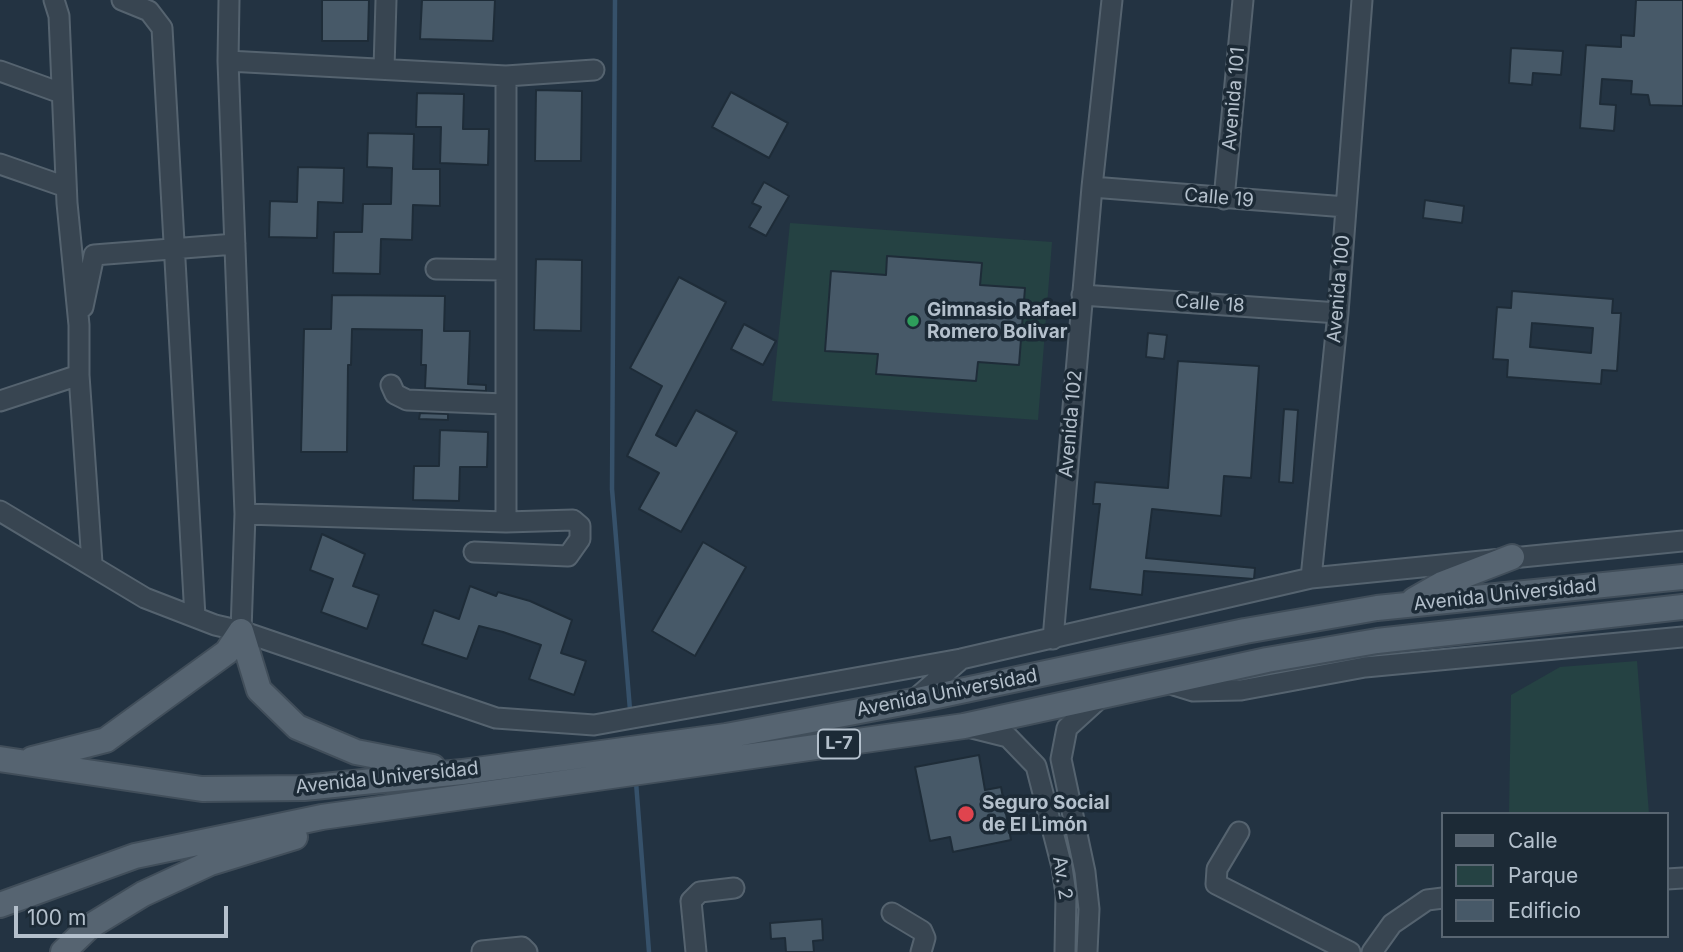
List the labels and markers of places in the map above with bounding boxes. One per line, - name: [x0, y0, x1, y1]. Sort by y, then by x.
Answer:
- place label: Gimnasio Rafael Romero Bolivar: [927, 299, 1077, 343]
- marker: Gimnasio Rafael Romero Bolivar: [905, 313, 921, 329]
- place label: Seguro Social de El Limón: [982, 792, 1110, 836]
- marker: Seguro Social de El Limón: [956, 804, 976, 824]

